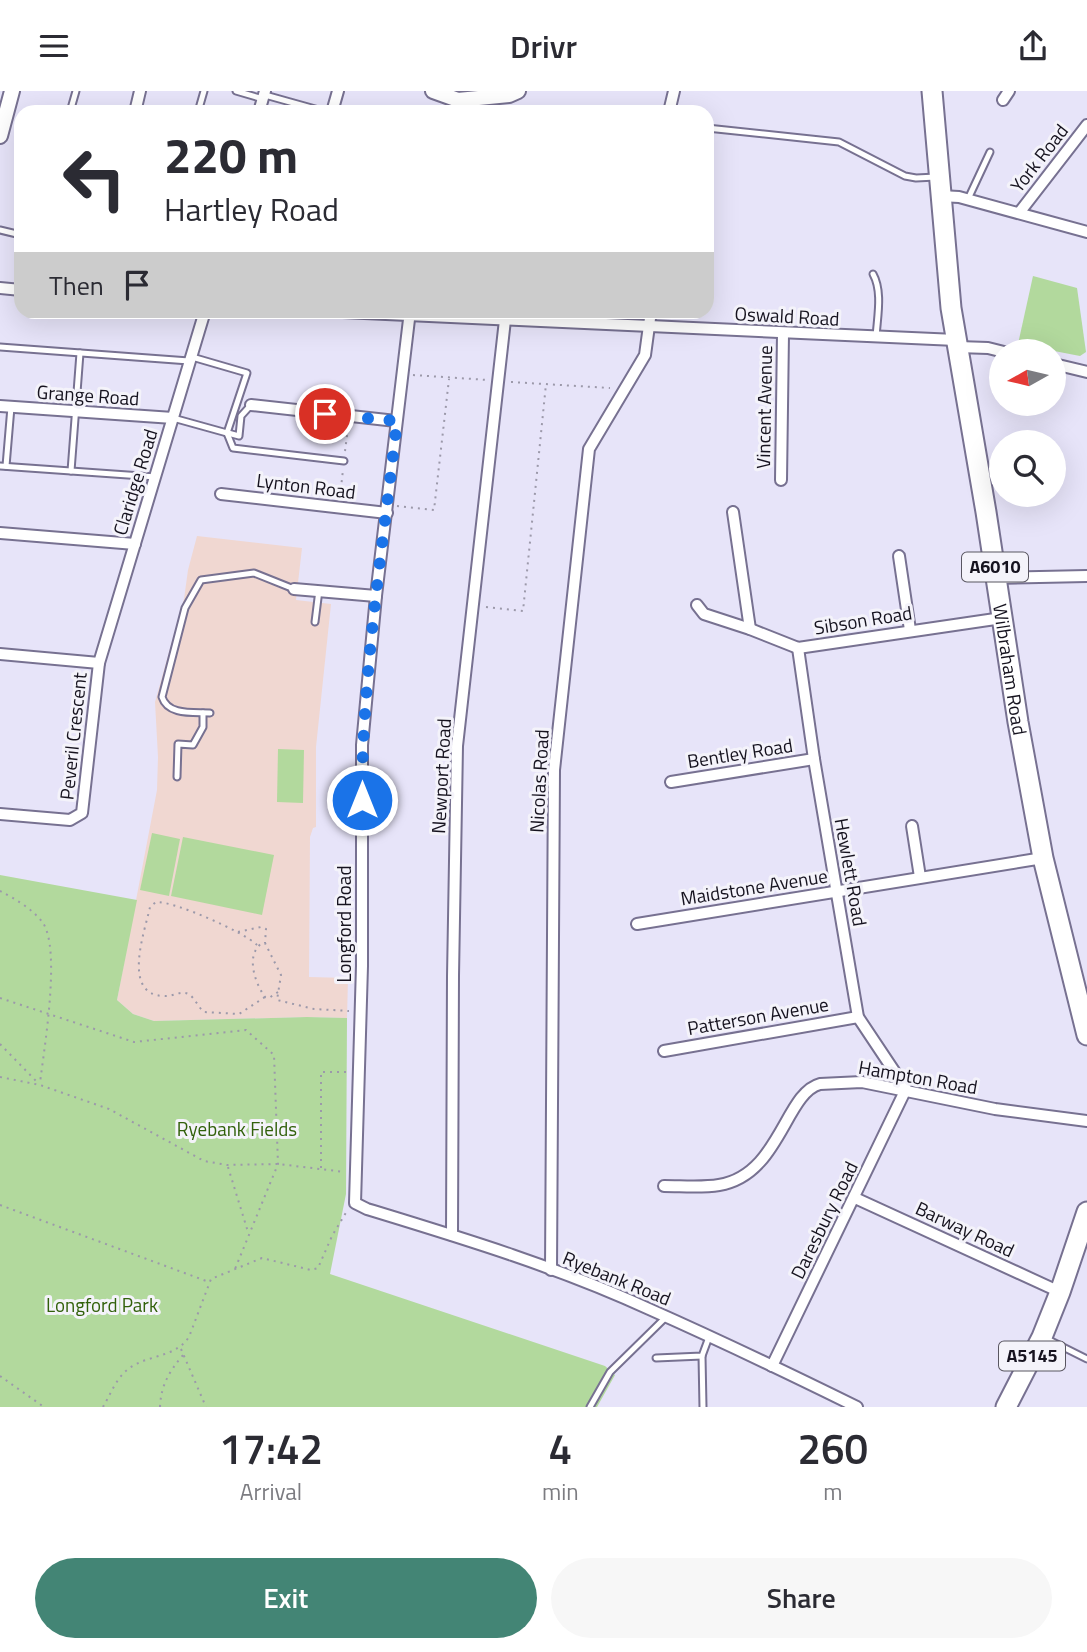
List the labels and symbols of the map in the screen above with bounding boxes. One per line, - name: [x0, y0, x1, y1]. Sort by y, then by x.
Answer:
- street label: York Road: [1003, 117, 1075, 198]
- street label: Oswald Road: [734, 298, 840, 333]
- north arrow: [989, 339, 1066, 417]
- street label: Vincent Avenue: [748, 345, 779, 469]
- street label: Grange Road: [36, 376, 140, 413]
- pin: [295, 384, 355, 444]
- street label: Claridge Road: [105, 425, 164, 539]
- street label: Lynton Road: [255, 465, 357, 506]
- road number: A6010: [962, 553, 1028, 581]
- street label: Sibson Road: [812, 597, 914, 642]
- street label: Wilbraham Road: [986, 602, 1035, 737]
- street label: Peveril Crescent: [51, 670, 94, 801]
- street label: Newport Road: [423, 718, 458, 834]
- street label: Nicolas Road: [521, 729, 556, 833]
- street label: Bentley Road: [685, 730, 795, 775]
- position arrow: [325, 763, 399, 837]
- street label: Hewlett Road: [828, 816, 875, 928]
- street label: Maidstone Avenue: [678, 861, 830, 912]
- street label: Longford Road: [329, 866, 358, 982]
- street label: Patterson Avenue: [685, 989, 831, 1042]
- street label: Hampton Road: [856, 1052, 980, 1101]
- park label: Ryebank Fields: [177, 1114, 297, 1143]
- street label: Daresbury Road: [783, 1156, 865, 1284]
- street label: Barway Road: [911, 1193, 1019, 1264]
- street label: Ryebank Road: [559, 1243, 676, 1312]
- park label: Longford Park: [46, 1290, 158, 1319]
- road number: A5145: [999, 1341, 1065, 1371]

